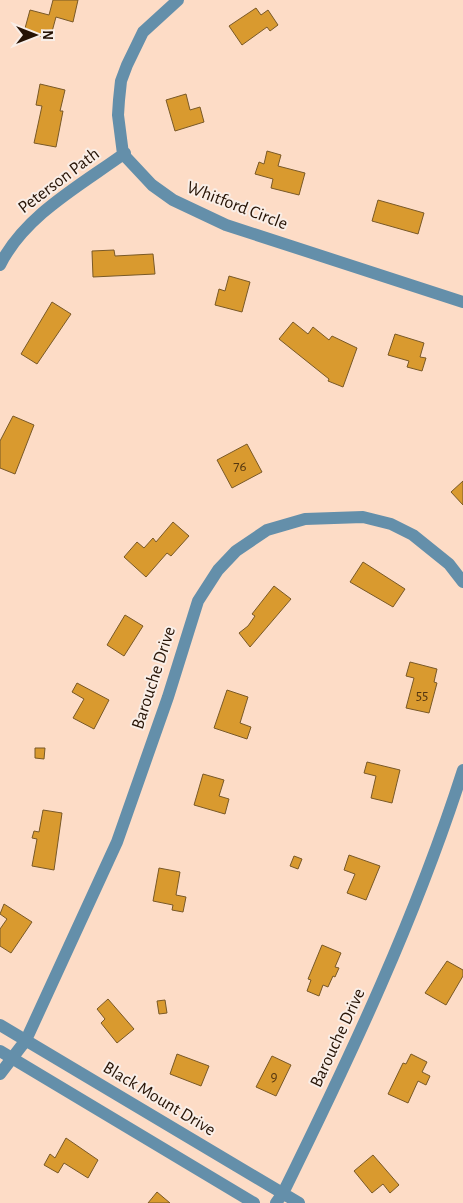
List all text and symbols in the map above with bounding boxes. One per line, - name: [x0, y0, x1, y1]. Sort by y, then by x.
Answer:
- north arrow: [10, 10, 60, 60]
- text: N: [40, 30, 54, 40]
- street label: Peterson Path: [15, 145, 103, 217]
- street label: Whitford Circle: [184, 179, 290, 233]
- house number: 76: [233, 459, 247, 474]
- street label: Barouche Drive: [129, 625, 179, 731]
- house number: 55: [416, 688, 428, 703]
- street label: Barouche Drive: [307, 986, 369, 1090]
- street label: Black Mount Drive: [100, 1058, 218, 1140]
- house number: 9: [270, 1069, 278, 1084]

